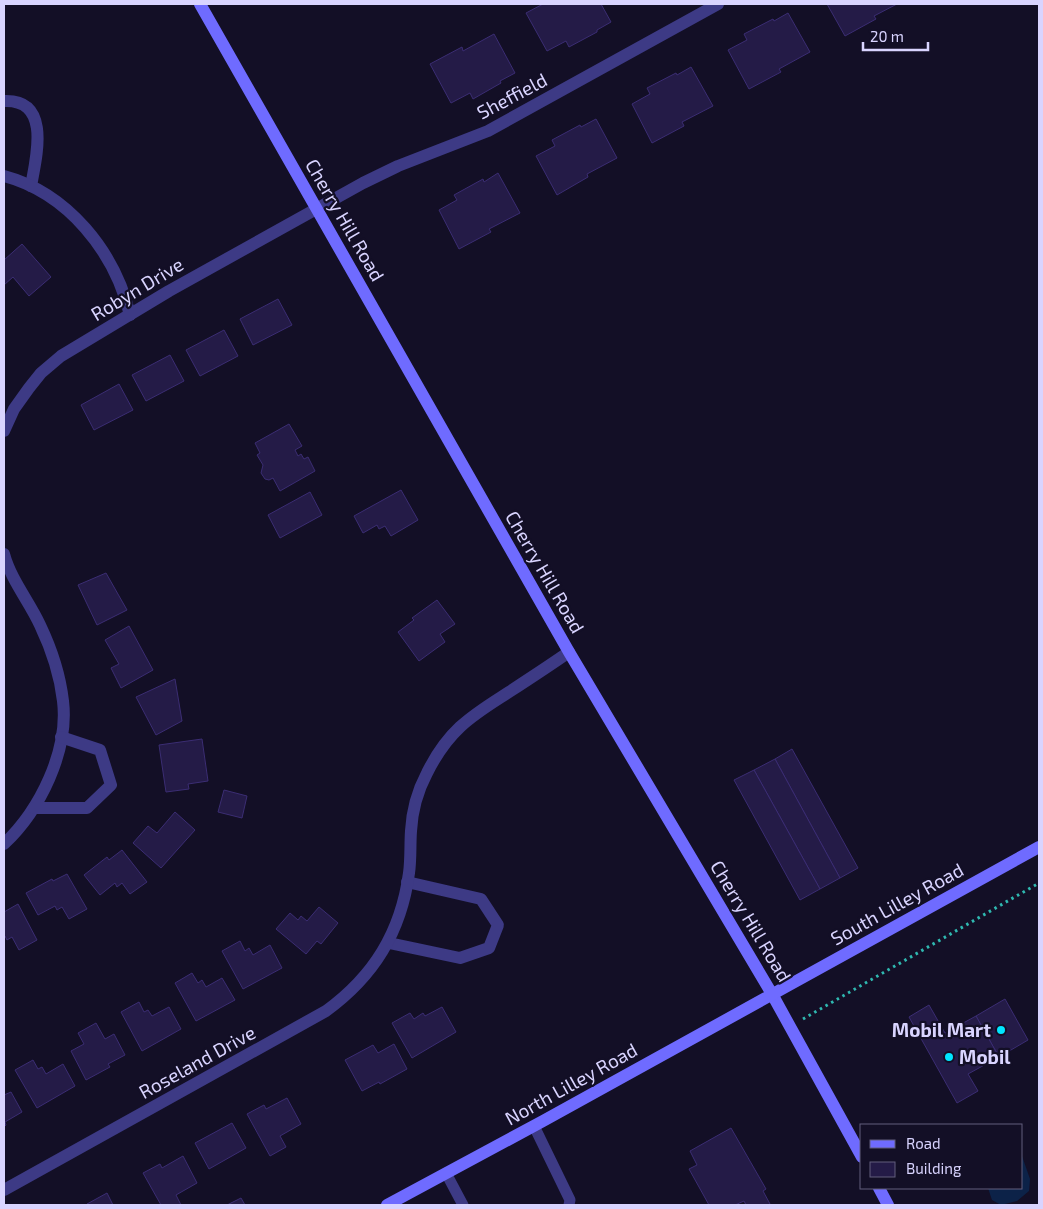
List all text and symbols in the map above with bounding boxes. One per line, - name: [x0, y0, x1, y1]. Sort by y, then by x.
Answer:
- scale bar: [863, 20, 928, 52]
- text: 20 m: [870, 27, 904, 45]
- street label: Sheffield: [473, 67, 551, 124]
- street label: Cherry Hill Road: [301, 155, 390, 285]
- street label: Robyn Drive: [86, 252, 187, 325]
- street label: Cherry Hill Road: [501, 507, 590, 637]
- street label: Cherry Hill Road: [706, 856, 797, 986]
- street label: South Lilley Road: [826, 858, 967, 950]
- place label: Mobil Mart: [892, 1018, 991, 1041]
- street label: Roseland Drive: [134, 1020, 259, 1103]
- marker: Mobil Mart: [995, 1024, 1007, 1036]
- street label: North Lilley Road: [501, 1038, 641, 1129]
- place label: Mobil: [959, 1045, 1011, 1068]
- marker: Mobil: [943, 1051, 955, 1063]
- legend: [860, 1124, 1023, 1189]
- text: Road: [906, 1134, 941, 1152]
- text: Building: [906, 1159, 962, 1177]

